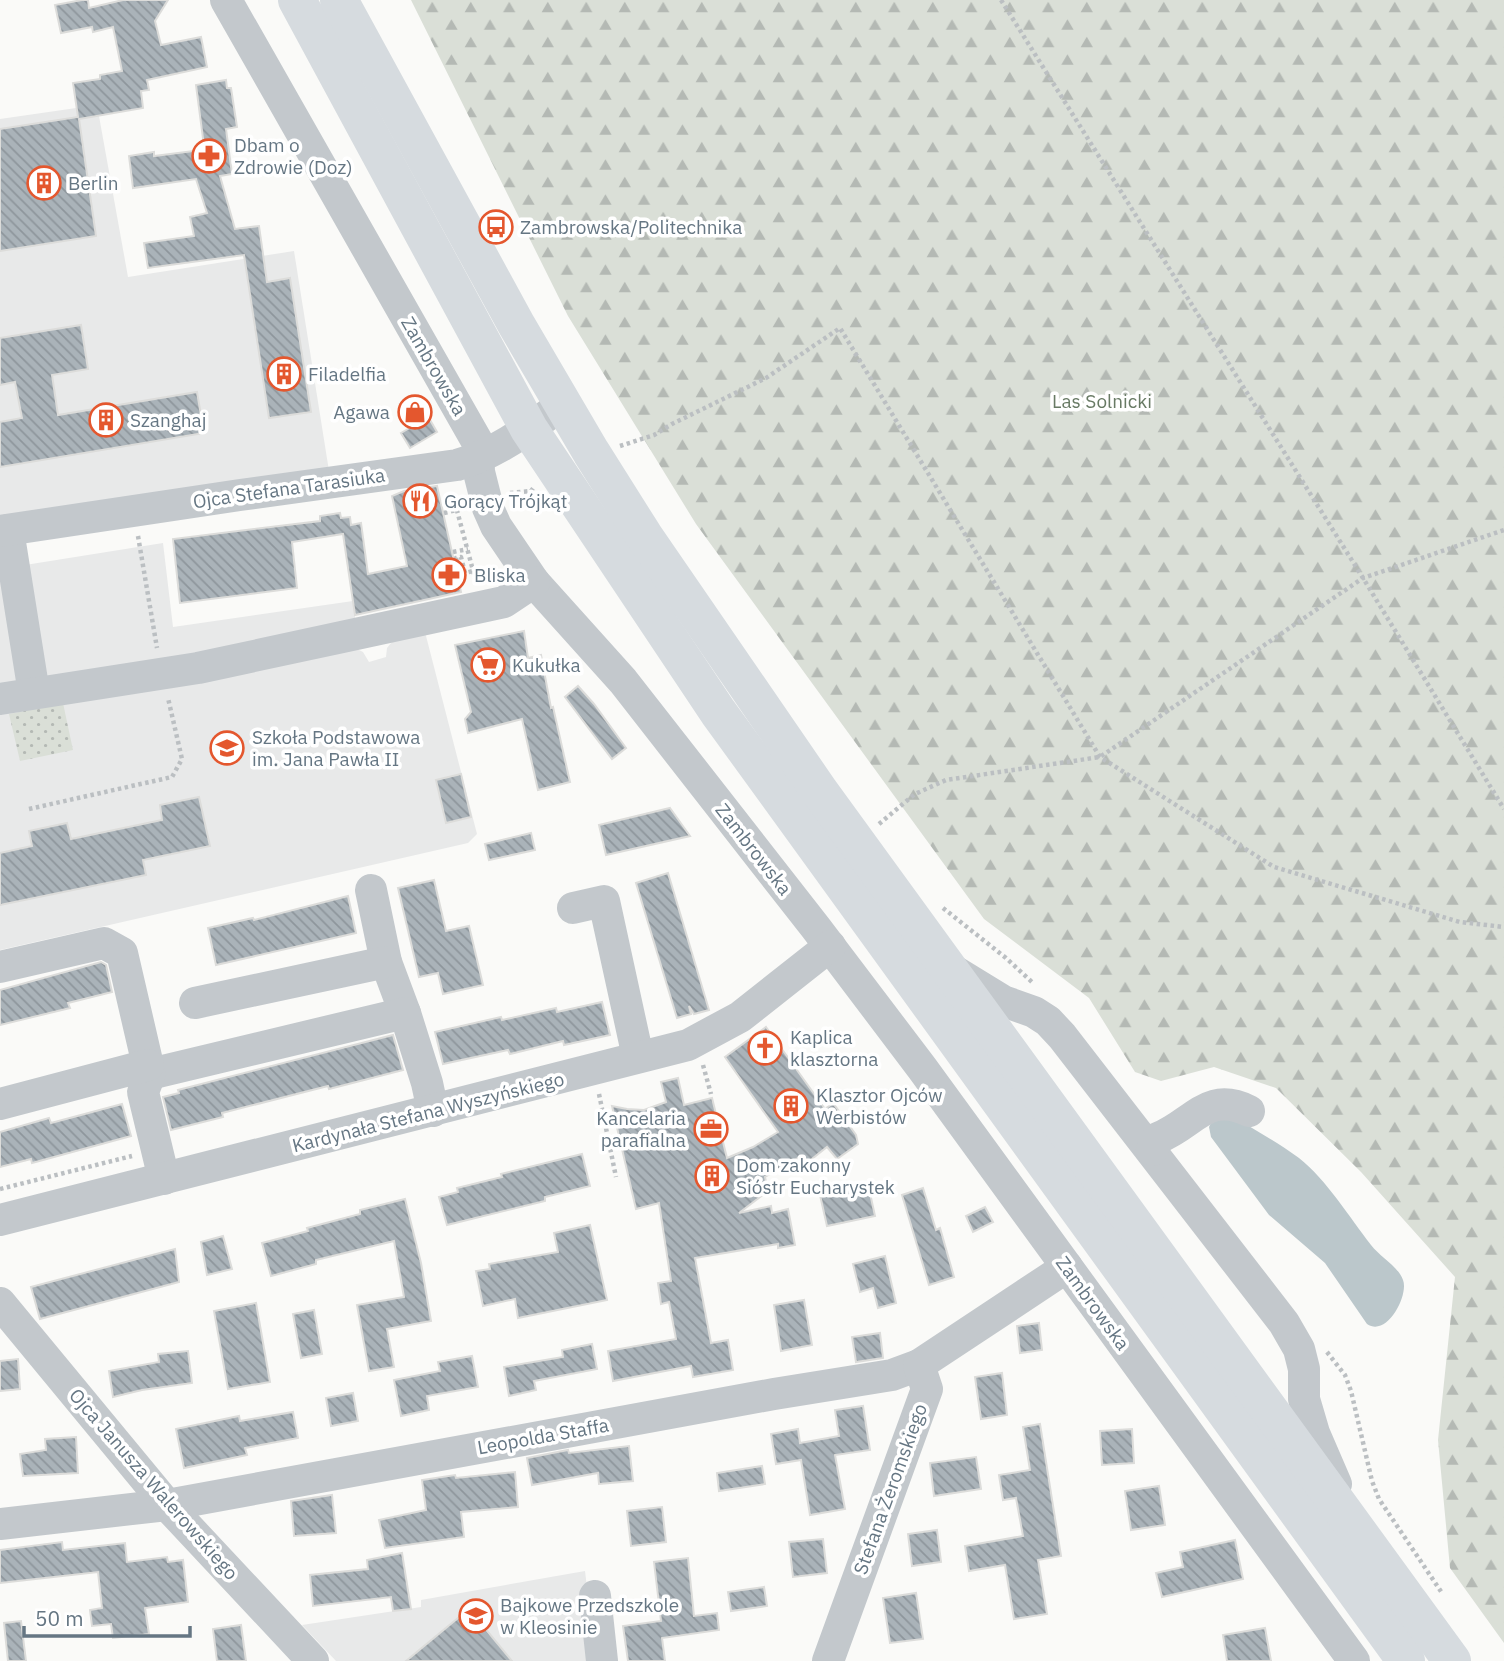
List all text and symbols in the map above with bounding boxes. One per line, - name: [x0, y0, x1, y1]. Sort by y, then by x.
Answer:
- place label: Dbam o Zdrowie (Doz): [234, 133, 353, 179]
- pharmacy icon: Dbam o Zdrowie (Doz): [190, 137, 228, 175]
- building icon: Berlin: [25, 164, 63, 202]
- place label: Berlin: [68, 171, 119, 195]
- bus stop icon: Zambrowska/Politechnika: [477, 208, 515, 246]
- place label: Zambrowska/Politechnika: [520, 215, 742, 239]
- street label: Zambrowska: [396, 312, 472, 420]
- building icon: Filadelfia: [265, 355, 303, 393]
- place label: Filadelfia: [308, 362, 386, 386]
- park label: Las Solnicki: [1052, 389, 1152, 413]
- shop icon: Agawa: [396, 393, 434, 431]
- place label: Agawa: [333, 400, 390, 424]
- building icon: Szanghaj: [87, 401, 125, 439]
- place label: Szanghaj: [130, 408, 207, 432]
- street label: Ojca Stefana Tarasiuka: [191, 463, 387, 513]
- restaurant icon: Gorący Trójkąt: [401, 482, 439, 520]
- place label: Gorący Trójkąt: [444, 489, 567, 513]
- pharmacy icon: Bliska: [430, 556, 468, 594]
- place label: Bliska: [474, 563, 526, 587]
- supermarket icon: Kukułka: [469, 646, 507, 684]
- place label: Kukułka: [512, 653, 581, 677]
- place label: Szkoła Podstawowa im. Jana Pawła II: [252, 725, 420, 771]
- school or university icon: Szkoła Podstawowa im. Jana Pawła II: [208, 729, 246, 767]
- street label: Zambrowska: [711, 798, 797, 900]
- place label: Kaplica klasztorna: [790, 1025, 878, 1071]
- church icon: Kaplica klasztorna: [746, 1029, 784, 1067]
- street label: Kardynała Stefana Wyszyńskiego: [290, 1067, 566, 1157]
- place label: Klasztor Ojców Werbistów: [816, 1083, 943, 1129]
- building icon: Klasztor Ojców Werbistów: [772, 1087, 810, 1125]
- place label: Kancelaria parafialna: [596, 1106, 686, 1152]
- office icon: Kancelaria parafialna: [692, 1110, 730, 1148]
- place label: Dom zakonny Sióstr Eucharystek: [736, 1153, 895, 1199]
- building icon: Dom zakonny Sióstr Eucharystek: [693, 1157, 731, 1195]
- street label: Zambrowska: [1051, 1251, 1135, 1355]
- street label: Ojca Janusza Walerowskiego: [64, 1383, 244, 1585]
- street label: Stefana Żeromskiego: [848, 1400, 932, 1578]
- street label: Leopolda Staffa: [475, 1413, 611, 1459]
- place label: Bajkowe Przedszkole w Kleosinie: [500, 1593, 679, 1639]
- scale bar: [24, 1594, 191, 1638]
- school or university icon: Bajkowe Przedszkole w Kleosinie: [457, 1597, 495, 1635]
- text: 50 m: [35, 1604, 84, 1632]

